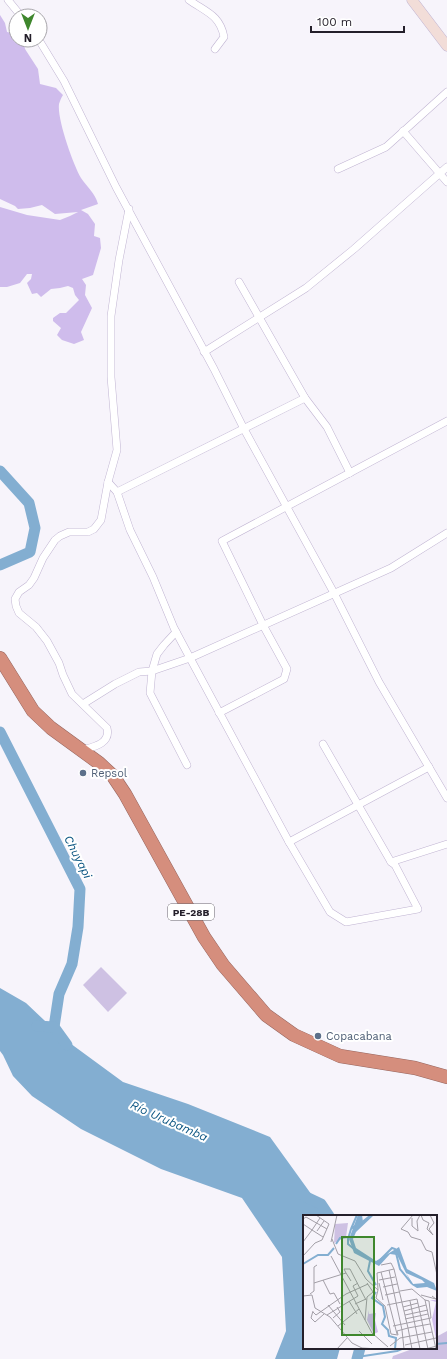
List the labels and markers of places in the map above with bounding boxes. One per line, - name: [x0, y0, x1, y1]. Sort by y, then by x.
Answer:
- place label: Repsol: [91, 767, 128, 780]
- marker: Repsol: [78, 768, 88, 778]
- place label: Copacabana: [326, 1030, 392, 1043]
- marker: Copacabana: [313, 1031, 323, 1041]

